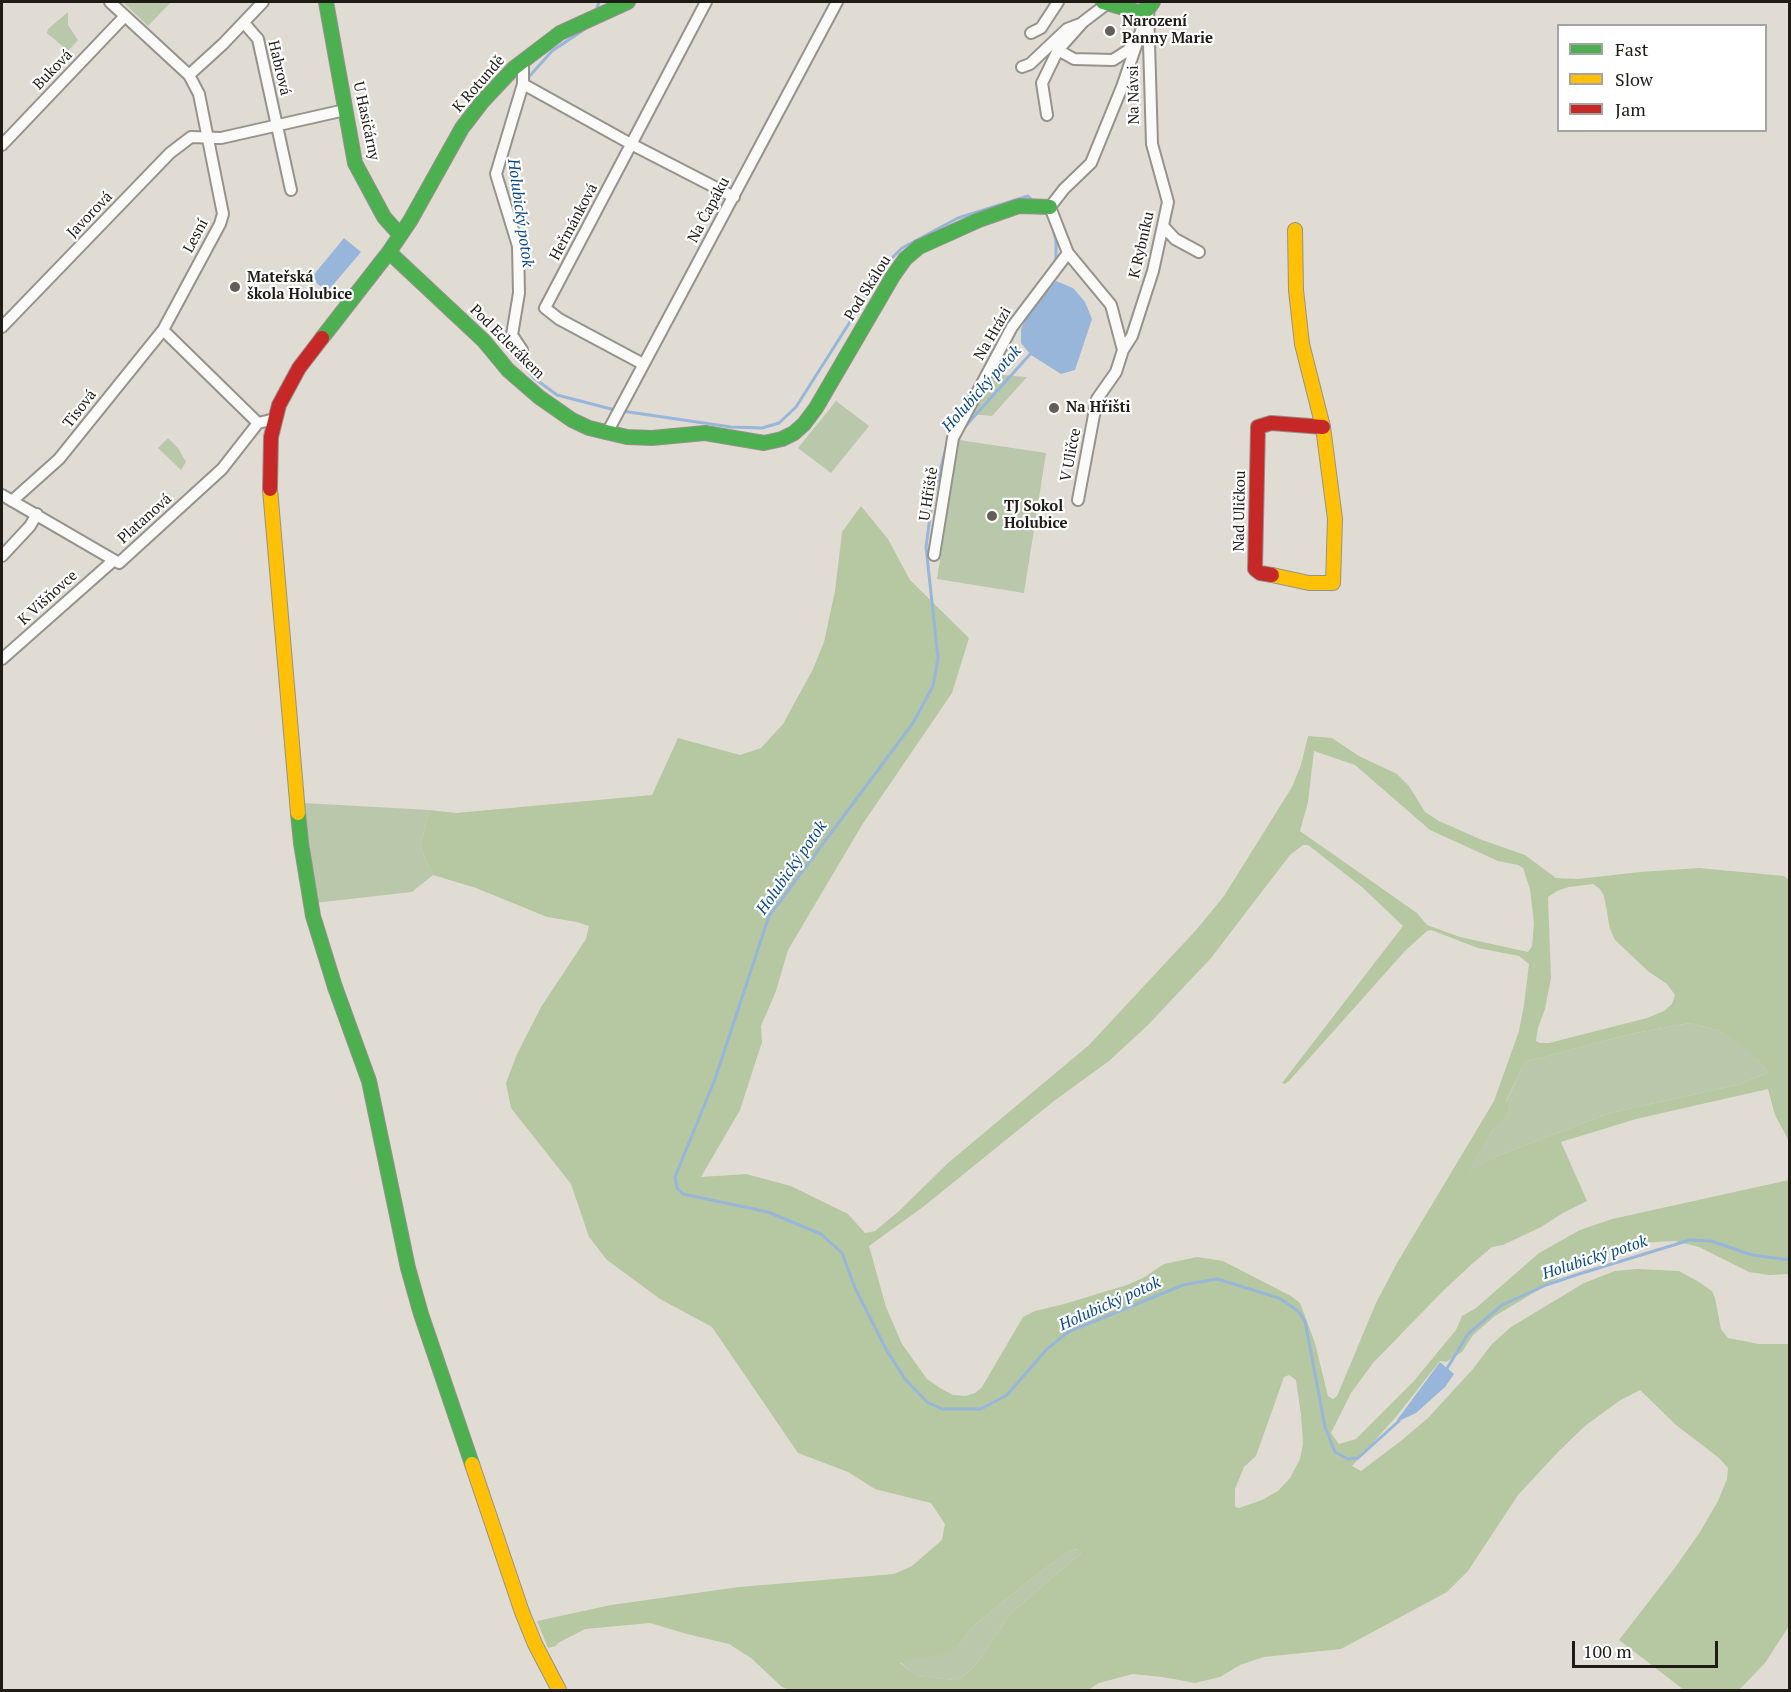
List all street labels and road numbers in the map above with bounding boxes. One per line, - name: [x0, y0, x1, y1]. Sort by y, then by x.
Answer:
- street label: Habrová: [264, 39, 294, 97]
- street label: Buková: [30, 46, 76, 94]
- street label: K Rotundě: [449, 52, 509, 116]
- street label: Na Návsi: [1124, 65, 1144, 125]
- street label: U Hasičárny: [349, 80, 383, 162]
- street label: Na Čapáku: [684, 174, 734, 246]
- street label: Heřmánková: [546, 181, 602, 263]
- street label: Javorová: [64, 188, 116, 242]
- street label: K Rybníku: [1126, 210, 1158, 280]
- street label: Lesní: [180, 216, 212, 256]
- street label: Pod Skálou: [841, 252, 895, 324]
- street label: Pod Eclerákem: [466, 301, 548, 383]
- street label: Na Hrázi: [971, 304, 1015, 364]
- street label: Tisová: [60, 386, 100, 432]
- street label: V Uličce: [1057, 427, 1085, 483]
- street label: U Hřiště: [916, 466, 942, 522]
- street label: Nad Uličkou: [1230, 470, 1250, 552]
- street label: Platanová: [114, 490, 176, 548]
- street label: K Višňovce: [15, 567, 81, 629]

